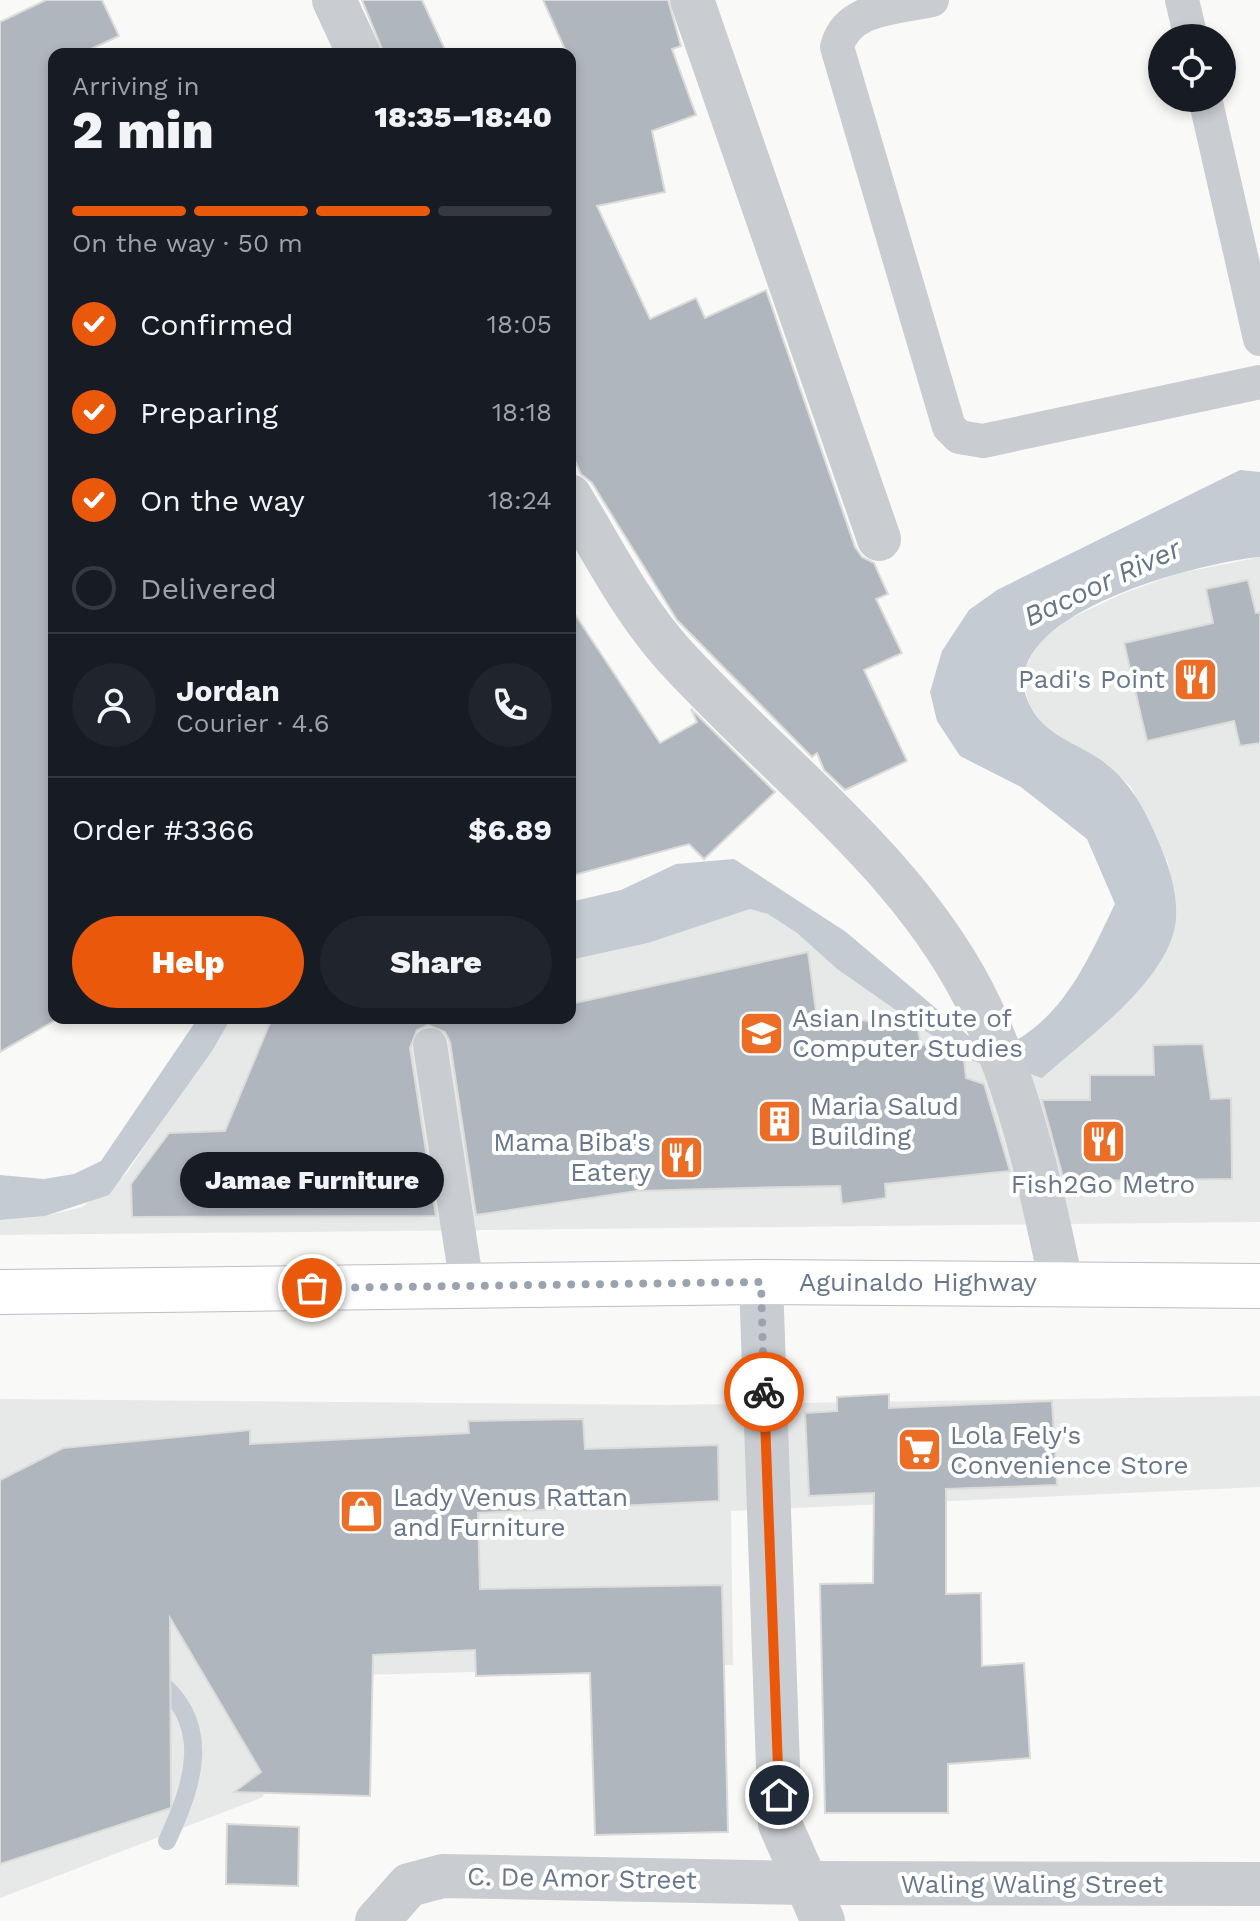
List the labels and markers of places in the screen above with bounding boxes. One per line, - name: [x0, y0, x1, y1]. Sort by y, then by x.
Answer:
- restaurant icon: Padi's Point: [1172, 655, 1220, 703]
- place label: Padi's Point: [1018, 664, 1165, 694]
- place label: Asian Institute of Computer Studies: [792, 1003, 1023, 1063]
- school or university icon: Asian Institute of Computer Studies: [737, 1009, 785, 1057]
- place label: Maria Salud Building: [810, 1091, 959, 1151]
- building icon: Maria Salud Building: [755, 1097, 803, 1145]
- restaurant icon: Fish2Go Metro: [1079, 1117, 1127, 1165]
- place label: Mama Biba's Eatery: [493, 1127, 652, 1187]
- restaurant icon: Mama Biba's Eatery: [658, 1133, 706, 1181]
- callout: Jamae Furniture: [180, 1152, 444, 1208]
- place label: Fish2Go Metro: [1011, 1169, 1195, 1199]
- pin: [278, 1254, 346, 1322]
- place label: Lola Fely's Convenience Store: [950, 1420, 1189, 1480]
- supermarket icon: Lola Fely's Convenience Store: [895, 1426, 943, 1474]
- place label: Lady Venus Rattan and Furniture: [393, 1482, 628, 1542]
- shop icon: Lady Venus Rattan and Furniture: [338, 1488, 386, 1536]
- pin: [745, 1761, 813, 1829]

